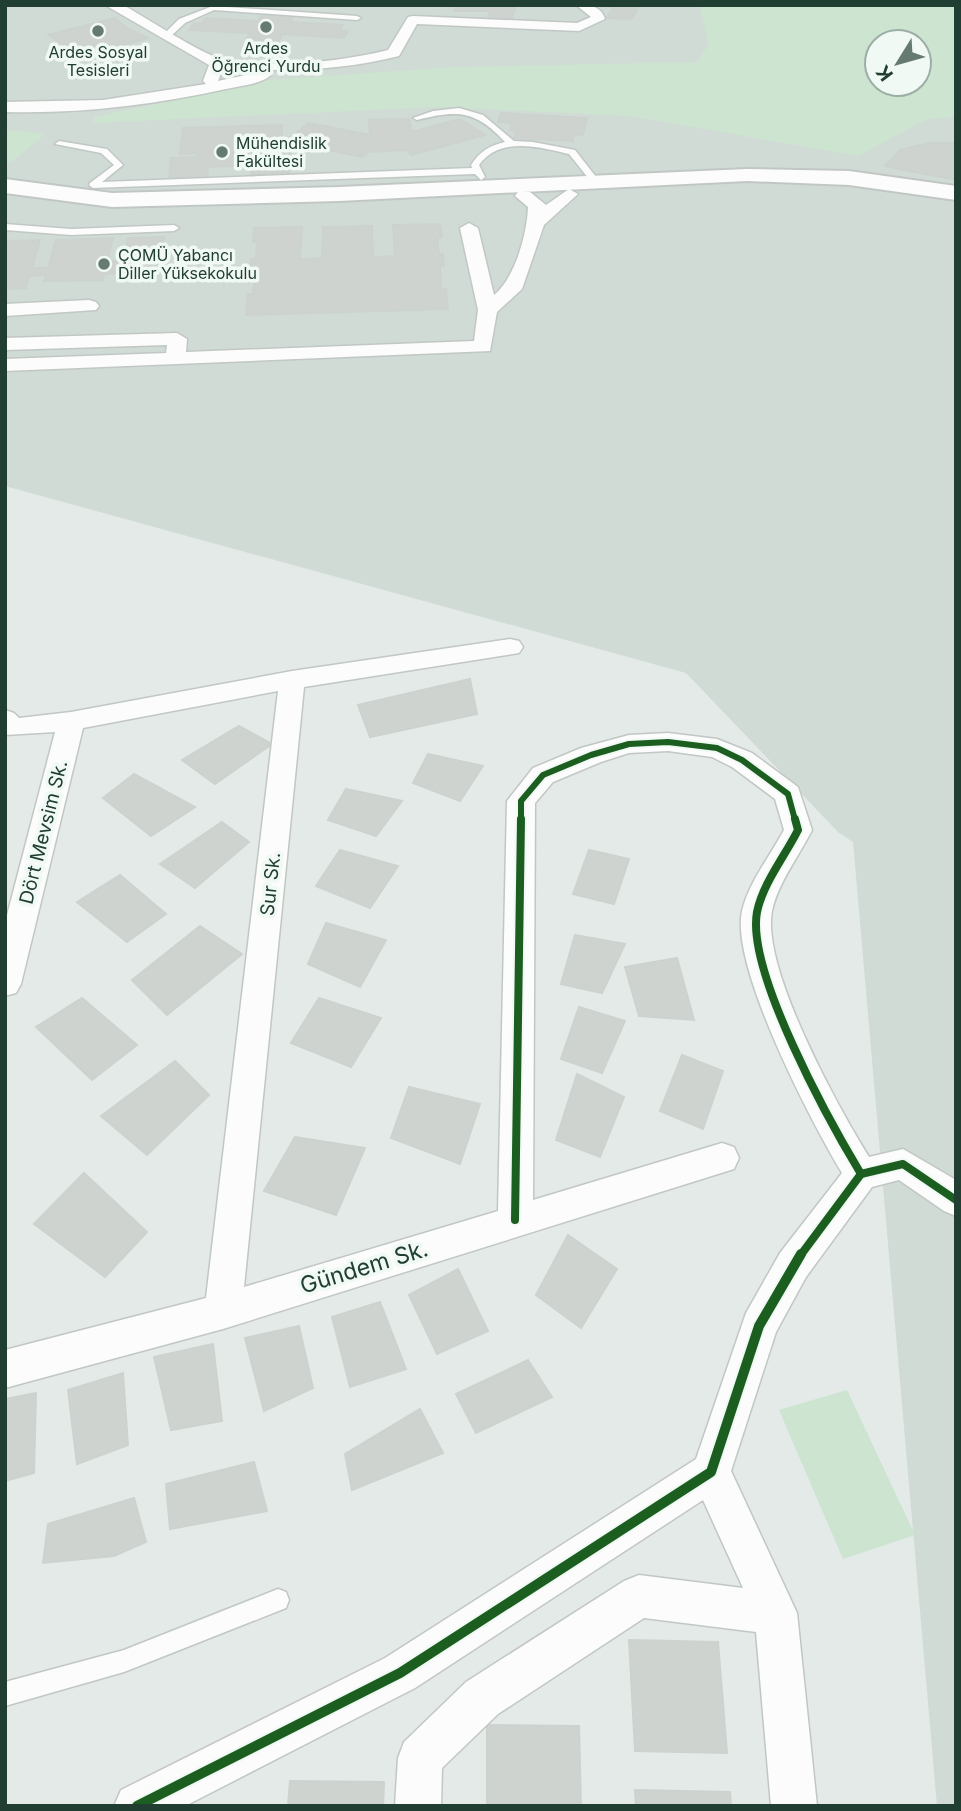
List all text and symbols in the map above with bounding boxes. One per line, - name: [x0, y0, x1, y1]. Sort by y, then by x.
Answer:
- marker: Ardes Öğrenci Yurdu: [258, 19, 274, 35]
- marker: Ardes Sosyal Tesisleri: [90, 23, 106, 39]
- north arrow: [863, 28, 933, 98]
- place label: Ardes Öğrenci Yurdu: [212, 38, 320, 76]
- place label: Ardes Sosyal Tesisleri: [49, 42, 147, 80]
- text: K: [871, 60, 898, 85]
- place label: Mühendislik Fakültesi: [236, 133, 327, 171]
- marker: Mühendislik Fakültesi: [214, 144, 230, 160]
- place label: ÇOMÜ Yabancı Diller Yüksekokulu: [118, 245, 257, 283]
- marker: ÇOMÜ Yabancı Diller Yüksekokulu: [96, 256, 112, 272]
- street label: Dört Mevsim Sk.: [15, 758, 72, 906]
- street label: Sur Sk.: [256, 851, 285, 917]
- street label: Gündem Sk.: [297, 1234, 431, 1300]

